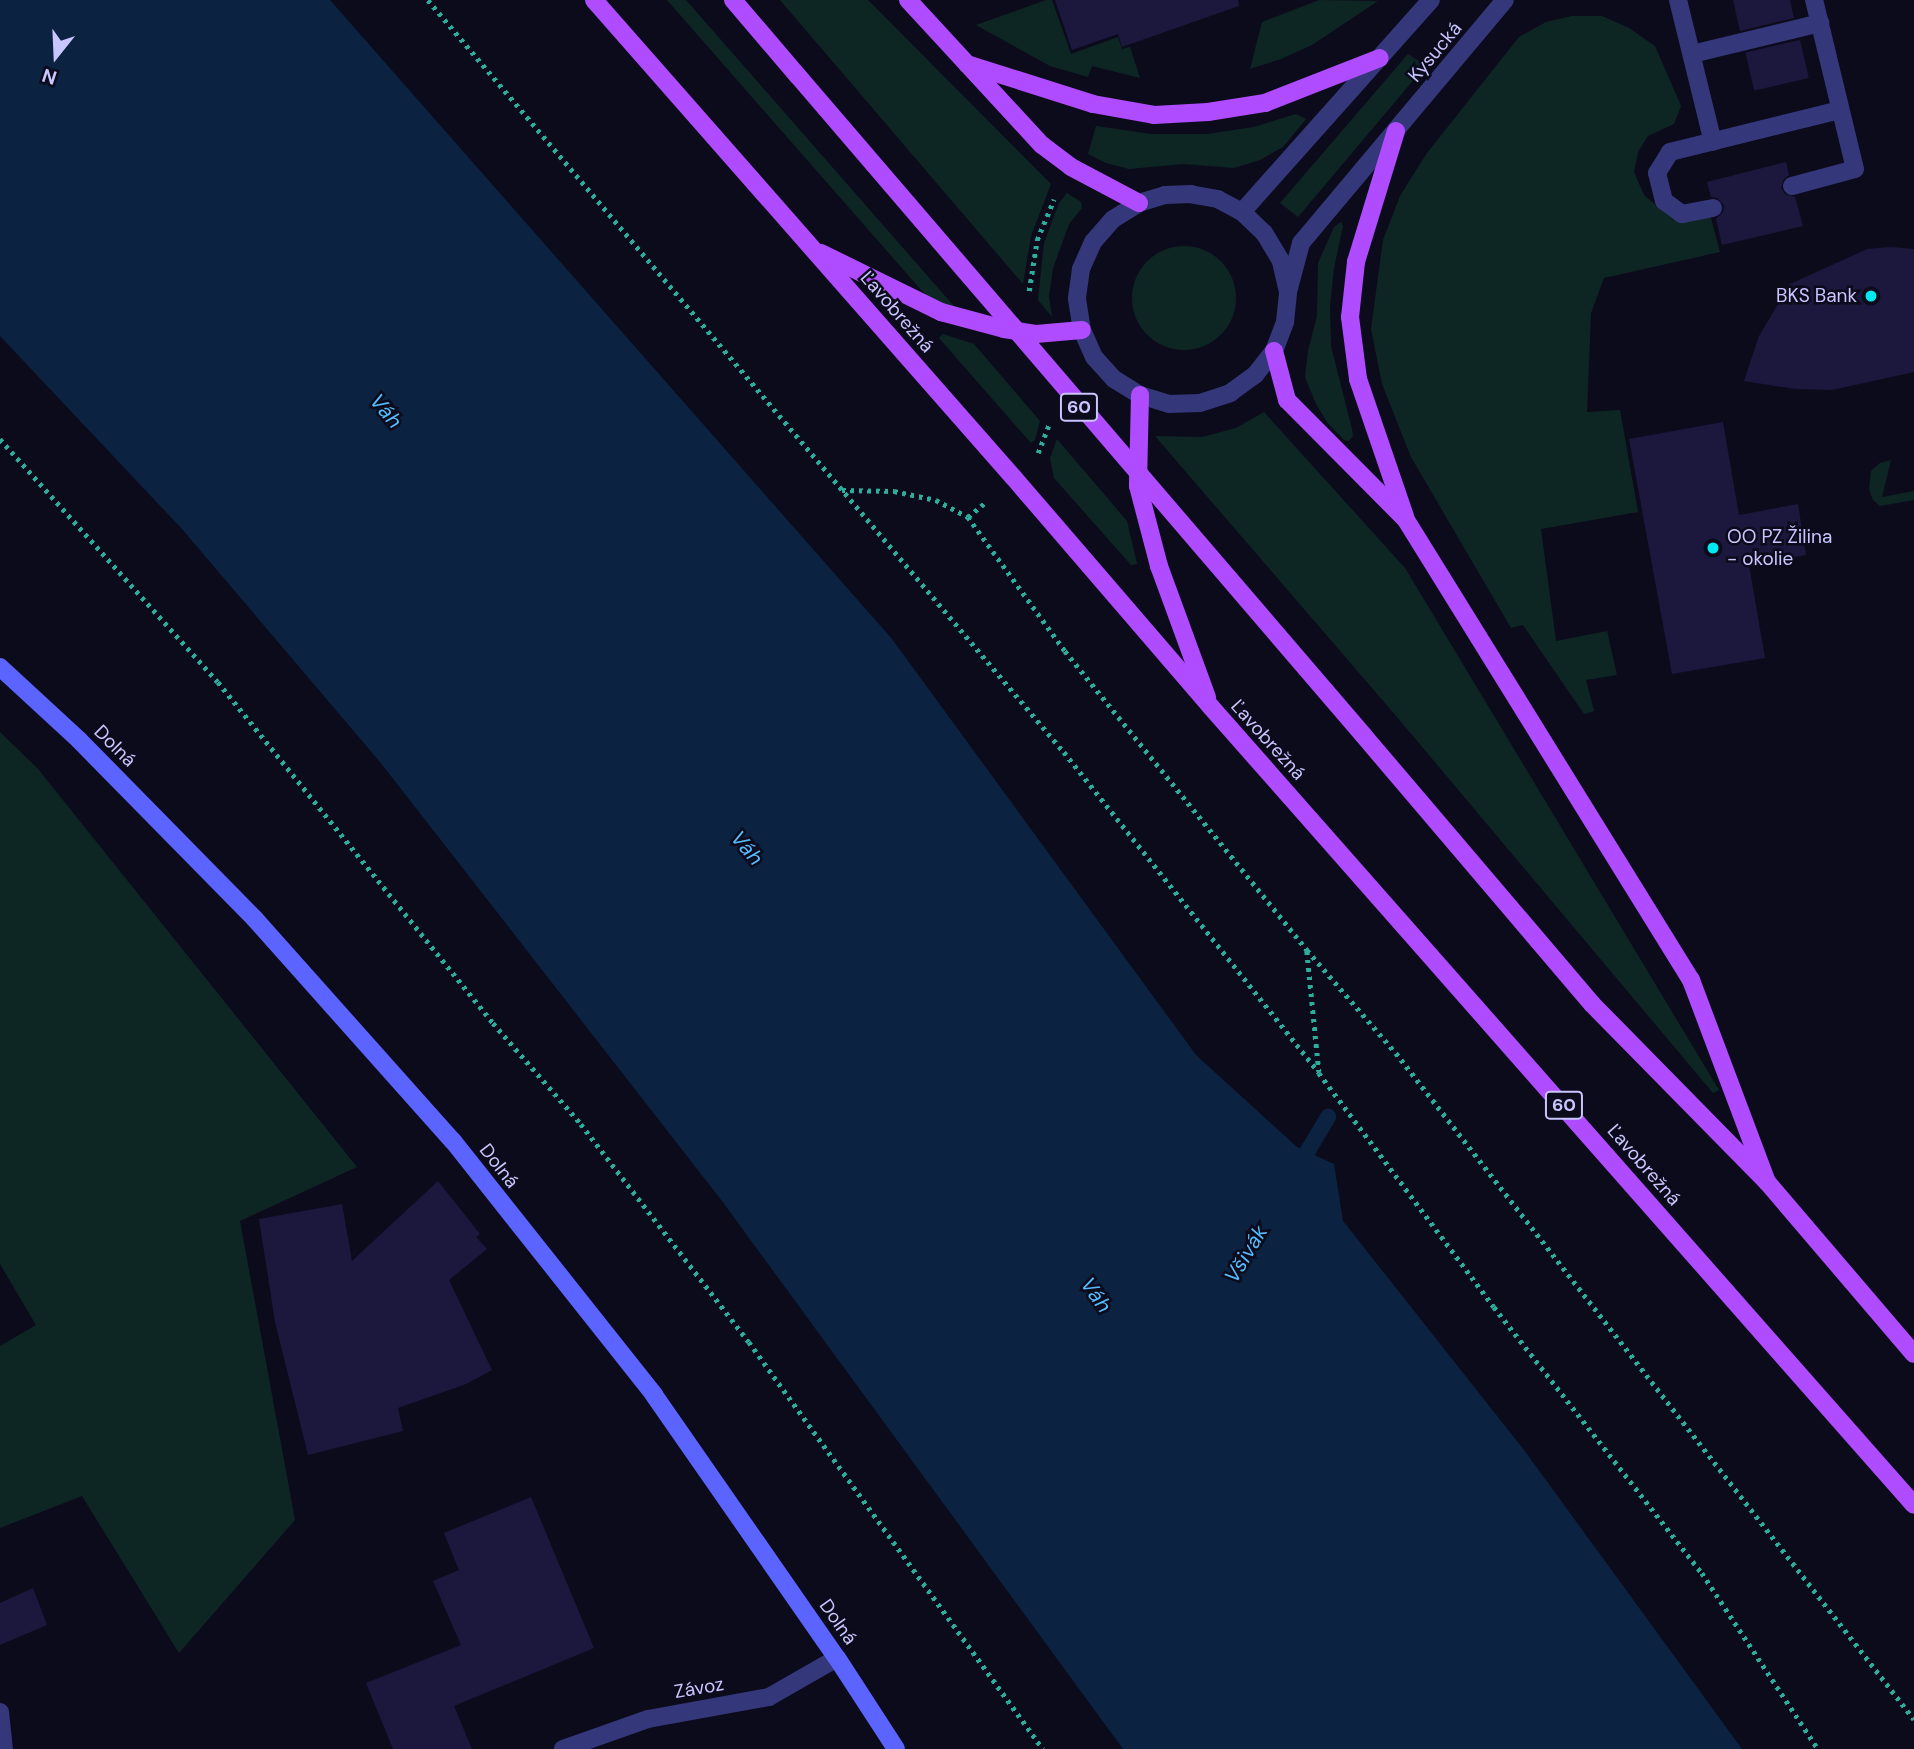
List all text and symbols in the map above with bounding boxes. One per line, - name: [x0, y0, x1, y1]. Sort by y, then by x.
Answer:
- street label: Kysucká: [1403, 17, 1467, 87]
- north arrow: [21, 21, 91, 91]
- text: N: [39, 62, 60, 90]
- street label: Ľavobrežná: [856, 267, 938, 357]
- place label: BKS Bank: [1776, 285, 1857, 307]
- marker: BKS Bank: [1863, 288, 1879, 304]
- water label: Váh: [364, 389, 408, 433]
- road number: 60: [1060, 393, 1098, 422]
- place label: OO PZ Žilina - okolie: [1727, 526, 1832, 570]
- marker: OO PZ Žilina - okolie: [1705, 540, 1721, 556]
- street label: Ľavobrežná: [1226, 695, 1310, 785]
- street label: Dolná: [89, 720, 141, 772]
- water label: Váh: [725, 826, 769, 870]
- road number: 60: [1545, 1090, 1583, 1120]
- street label: Ľavobrežná: [1603, 1120, 1685, 1210]
- street label: Dolná: [475, 1139, 523, 1193]
- water label: Všivák: [1219, 1221, 1273, 1287]
- water label: Váh: [1075, 1273, 1117, 1317]
- street label: Dolná: [814, 1595, 862, 1649]
- street label: Závoz: [673, 1672, 725, 1704]

